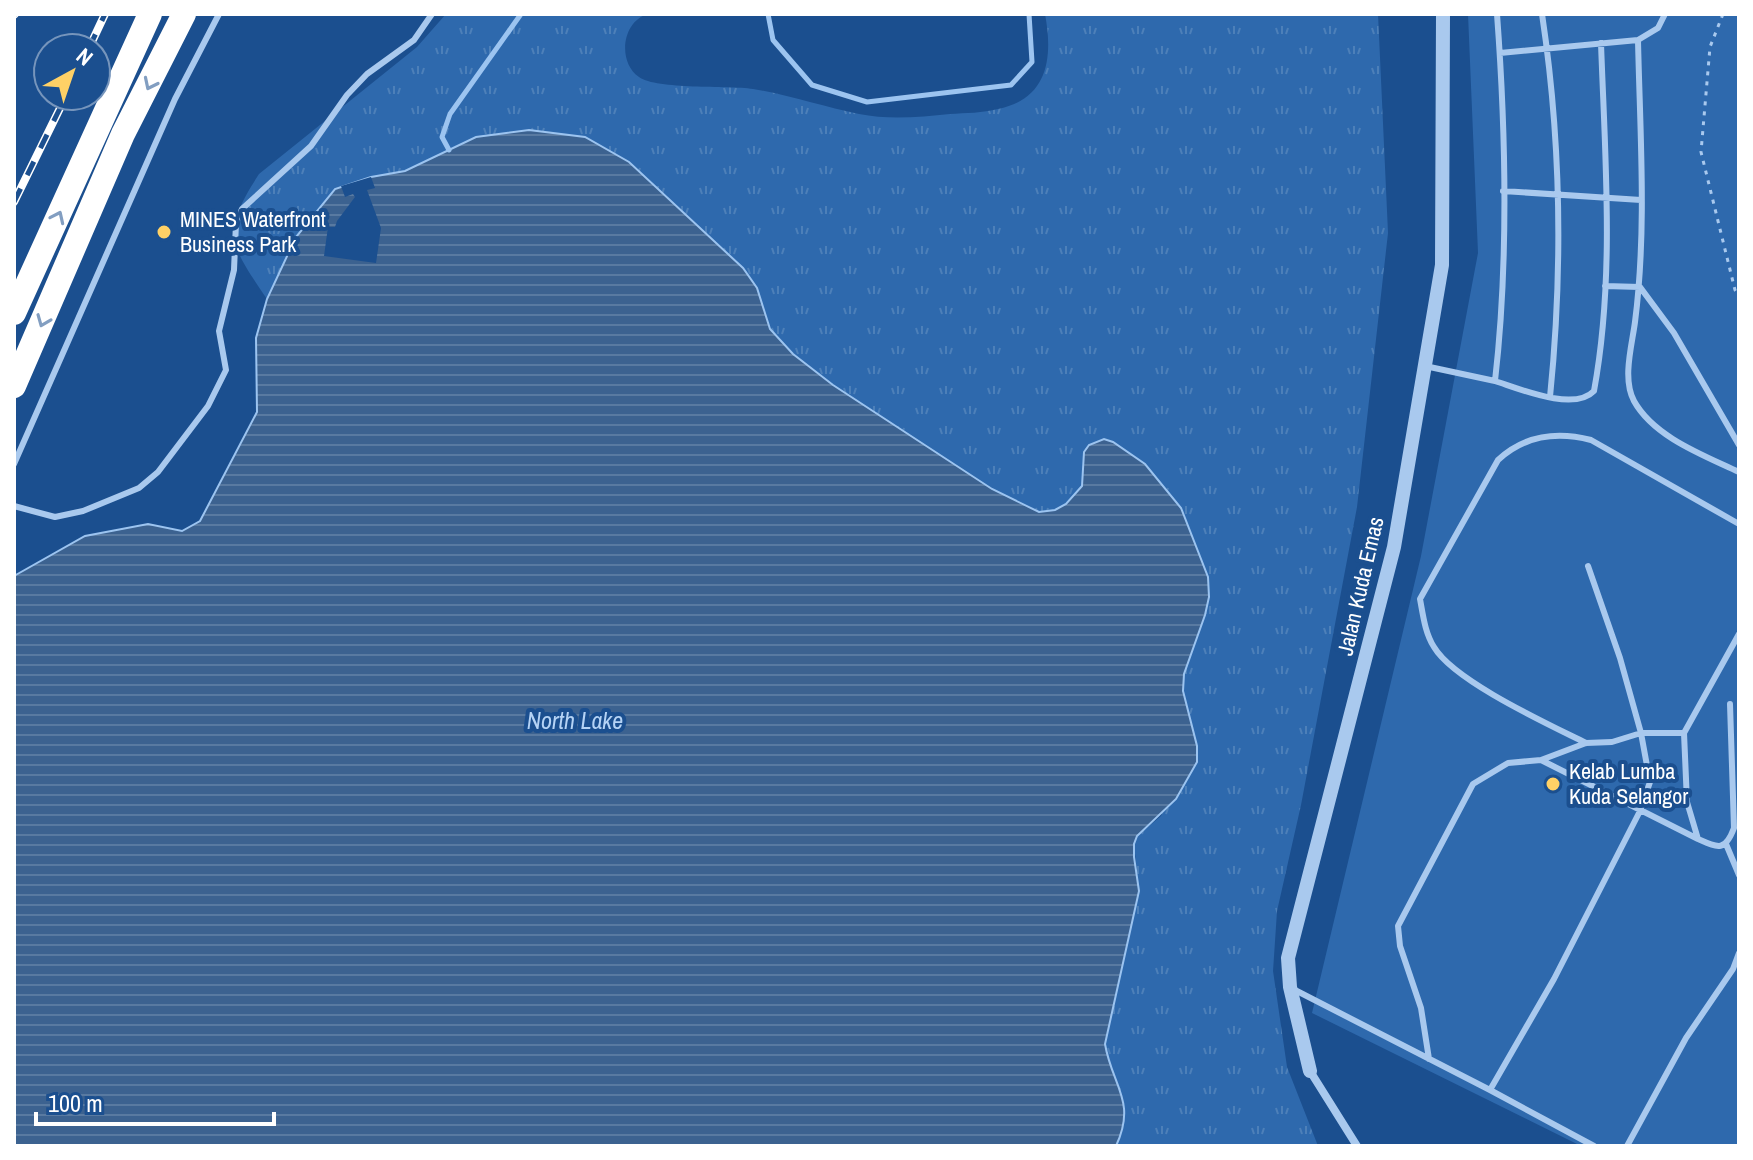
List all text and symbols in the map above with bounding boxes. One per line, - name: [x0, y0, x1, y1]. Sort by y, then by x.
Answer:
- north arrow: [32, 32, 112, 112]
- text: N: [70, 41, 99, 72]
- one-way arrow: [144, 76, 159, 91]
- place label: MINES Waterfront Business Park: [180, 204, 326, 259]
- one-way arrow: [48, 211, 64, 225]
- marker: MINES Waterfront Business Park: [155, 223, 173, 241]
- one-way arrow: [36, 313, 53, 327]
- street label: Jalan Kuda Emas: [1329, 514, 1391, 658]
- water label: North Lake: [527, 704, 623, 736]
- place label: Kelab Lumba Kuda Selangor: [1569, 756, 1688, 811]
- marker: Kelab Lumba Kuda Selangor: [1544, 775, 1562, 793]
- scale bar: [36, 1076, 274, 1126]
- text: 100 m: [48, 1087, 103, 1119]

